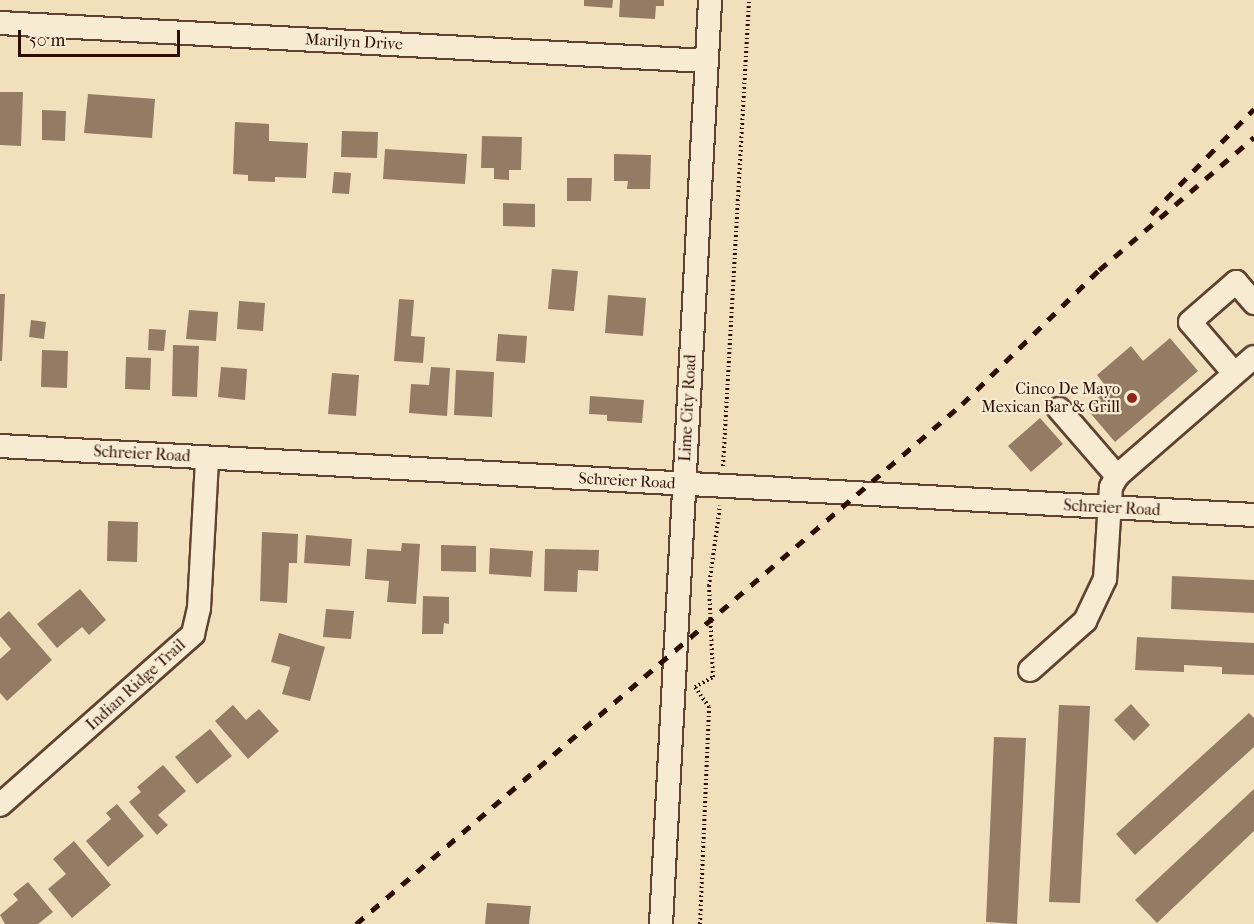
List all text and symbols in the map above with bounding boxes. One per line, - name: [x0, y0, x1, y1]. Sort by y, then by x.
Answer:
- scale bar: [21, 18, 183, 56]
- text: 50 m: [29, 30, 65, 51]
- street label: Marilyn Drive: [305, 30, 403, 54]
- street label: Lime City Road: [676, 354, 700, 462]
- place label: Cinco De Mayo Mexican Bar & Grill: [981, 379, 1120, 417]
- marker: Cinco De Mayo Mexican Bar & Grill: [1125, 391, 1139, 405]
- street label: Schreier Road: [93, 442, 191, 466]
- street label: Schreier Road: [578, 469, 676, 493]
- street label: Schreier Road: [1063, 496, 1161, 520]
- street label: Indian Ridge Trail: [82, 635, 190, 735]

